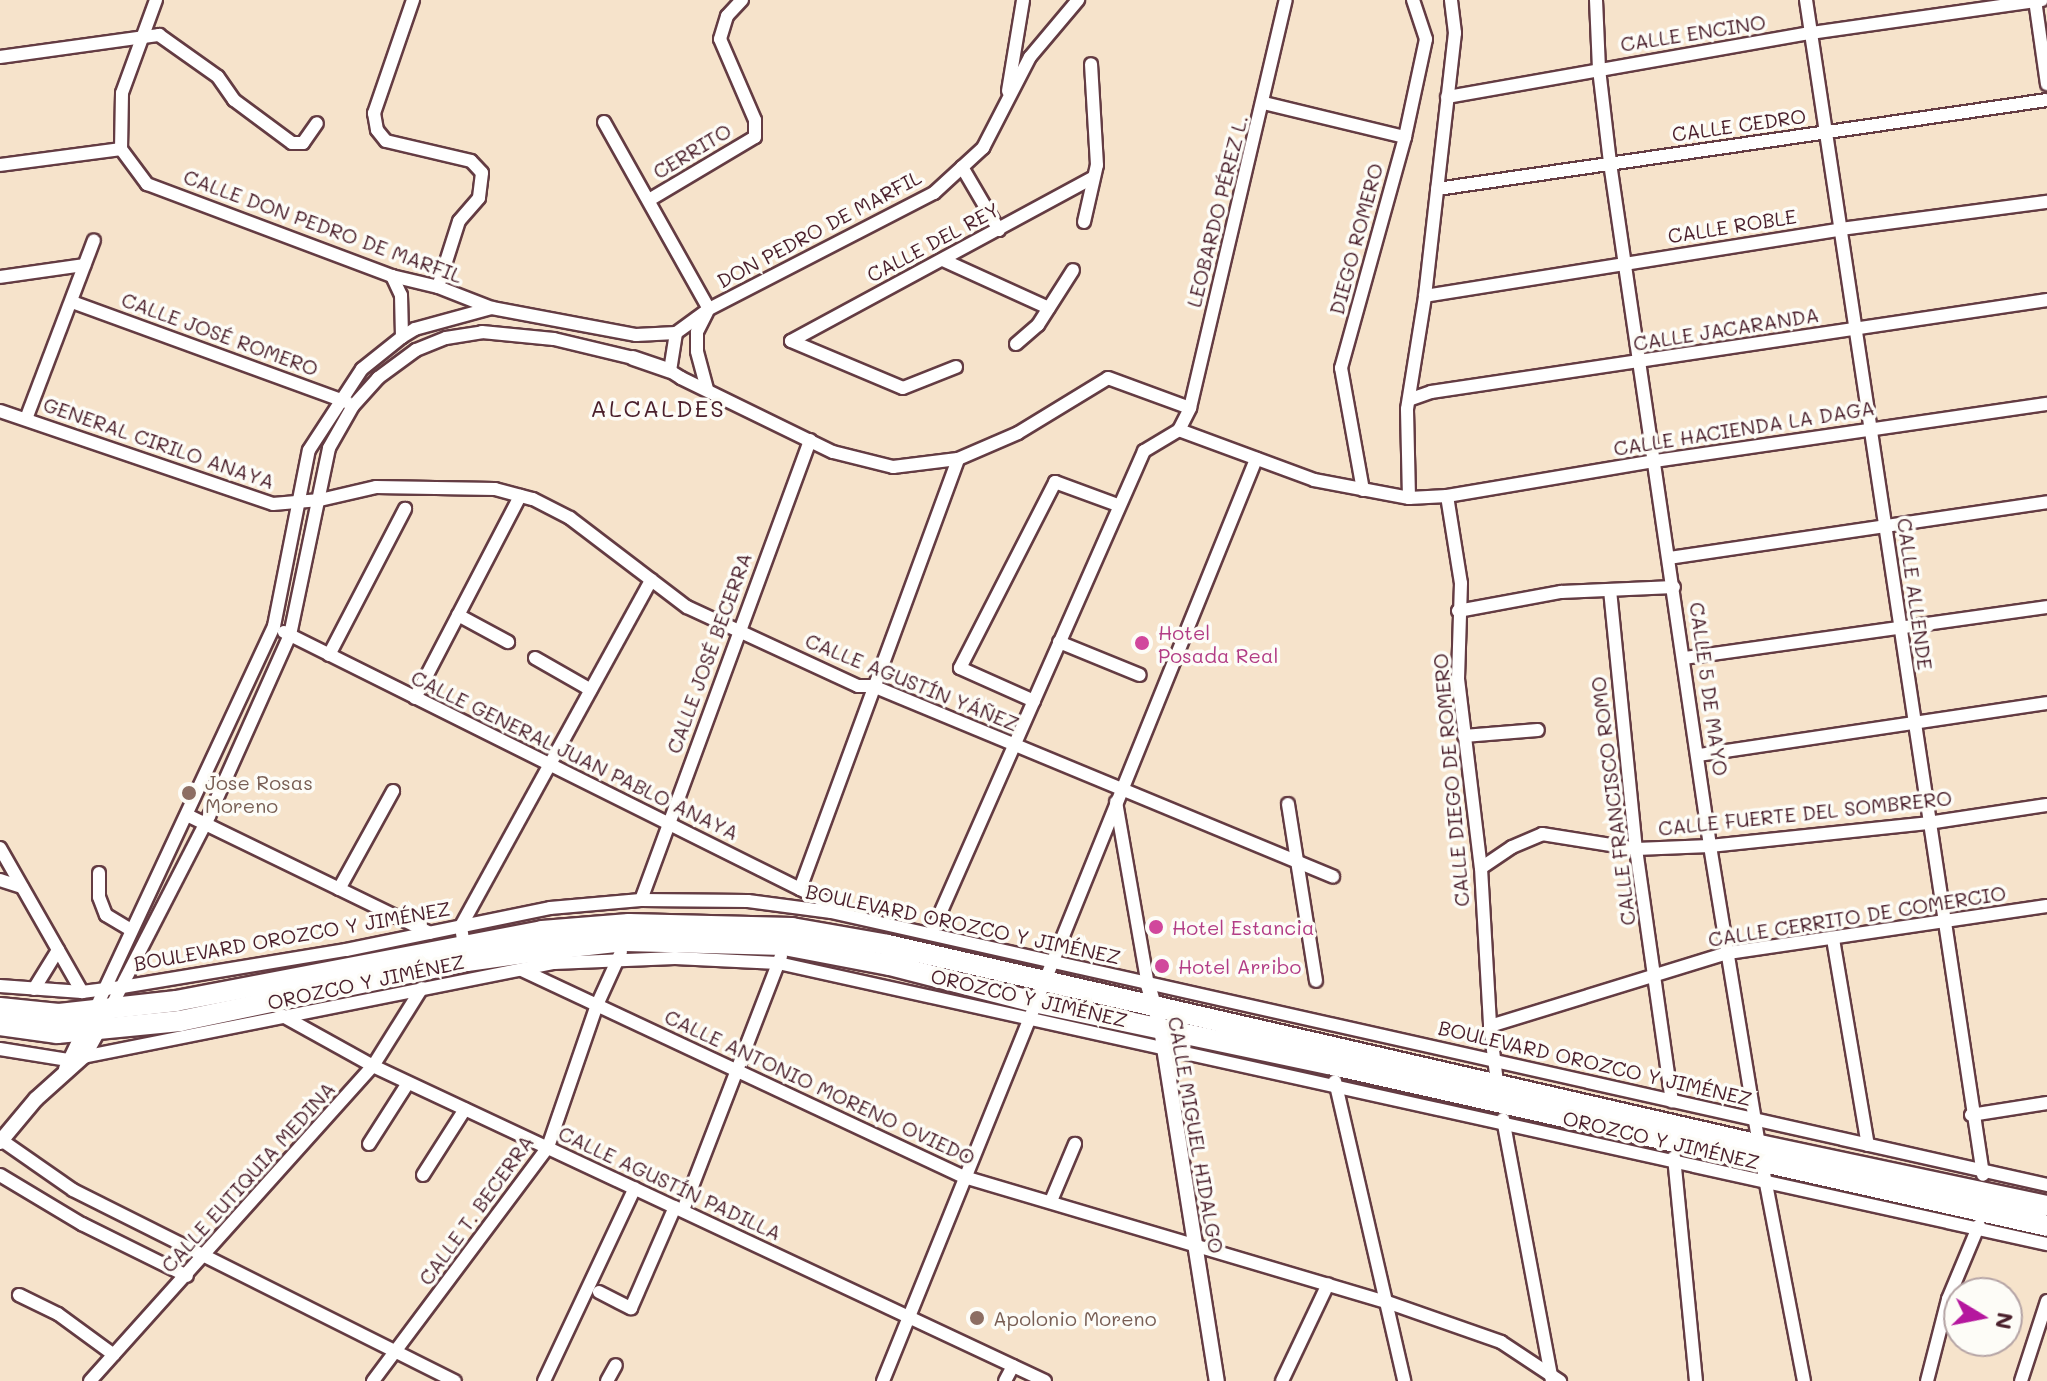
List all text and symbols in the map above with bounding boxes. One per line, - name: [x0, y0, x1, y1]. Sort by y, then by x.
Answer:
- street label: CALLE ENCINO: [1619, 10, 1767, 56]
- street label: CALLE CEDRO: [1670, 104, 1808, 146]
- street label: LEOBARDO PÉREZ L.: [1182, 112, 1252, 310]
- street label: CERRITO: [648, 118, 736, 184]
- street label: DIEGO ROMERO: [1324, 161, 1388, 317]
- street label: CALLE DON PEDRO DE MARFIL: [180, 164, 466, 288]
- street label: DON PEDRO DE MARFIL: [713, 165, 925, 293]
- street label: CALLE DEL REY: [863, 197, 1003, 287]
- street label: CALLE ROBLE: [1666, 204, 1798, 248]
- street label: CALLE JOSÉ ROMERO: [118, 287, 322, 381]
- street label: CALLE JACARANDA: [1631, 302, 1821, 356]
- street label: GENERAL CIRILO ANAYA: [40, 392, 278, 494]
- district label: ALCALDES: [590, 394, 726, 422]
- street label: CALLE HACIENDA LA DAGA: [1612, 395, 1876, 461]
- street label: CALLE ALLENDE: [1892, 516, 1938, 672]
- street label: CALLE JOSÉ BECERRA: [661, 549, 757, 757]
- street label: CALLE 5 DE MAYO: [1685, 600, 1733, 778]
- place label: Hotel Posada Real: [1158, 620, 1278, 667]
- street label: CALLE AGUSTÍN YÁÑEZ: [802, 628, 1022, 736]
- marker: Hotel Posada Real: [1133, 634, 1151, 652]
- street label: CALLE DIEGO DE ROMERO: [1428, 652, 1474, 908]
- street label: CALLE GENERAL JUAN PABLO ANAYA: [407, 665, 743, 845]
- street label: CALLE FRANCISCO ROMO: [1586, 675, 1640, 927]
- place label: Jose Rosas Moreno: [205, 770, 313, 817]
- marker: Jose Rosas Moreno: [180, 784, 198, 802]
- street label: CALLE FUERTE DEL SOMBRERO: [1657, 786, 1953, 840]
- street label: BOULEVARD OROZCO Y JIMÉNEZ: [803, 879, 1123, 969]
- street label: CALLE CERRITO DE COMERCIO: [1706, 881, 2008, 951]
- street label: BOULEVARD OROZCO Y JIMÉNEZ: [132, 896, 452, 976]
- place label: Hotel Estancia: [1172, 915, 1315, 939]
- marker: Hotel Estancia: [1147, 918, 1165, 936]
- street label: OROZCO Y JIMÉNEZ: [265, 949, 467, 1015]
- place label: Hotel Arribo: [1178, 954, 1301, 978]
- marker: Hotel Arribo: [1153, 957, 1171, 975]
- street label: OROZCO Y JIMÉNEZ: [928, 964, 1130, 1032]
- street label: CALLE ANTONIO MORENO OVIEDO: [661, 1004, 979, 1170]
- street label: CALLE MIGUEL HIDALGO: [1163, 1015, 1229, 1255]
- street label: BOULEVARD OROZCO Y JIMÉNEZ: [1436, 1015, 1754, 1111]
- street label: CALLE EUTIQUIA MEDINA: [156, 1077, 340, 1277]
- street label: OROZCO Y JIMÉNEZ: [1560, 1106, 1762, 1174]
- street label: CALLE AGUSTÍN PADILLA: [555, 1121, 785, 1245]
- street label: CALLE T. BECERRA: [414, 1130, 538, 1290]
- north arrow: [1943, 1277, 2023, 1357]
- place label: Apolonio Moreno: [993, 1306, 1157, 1330]
- marker: Apolonio Moreno: [968, 1309, 986, 1327]
- text: N: [1989, 1310, 2021, 1332]

